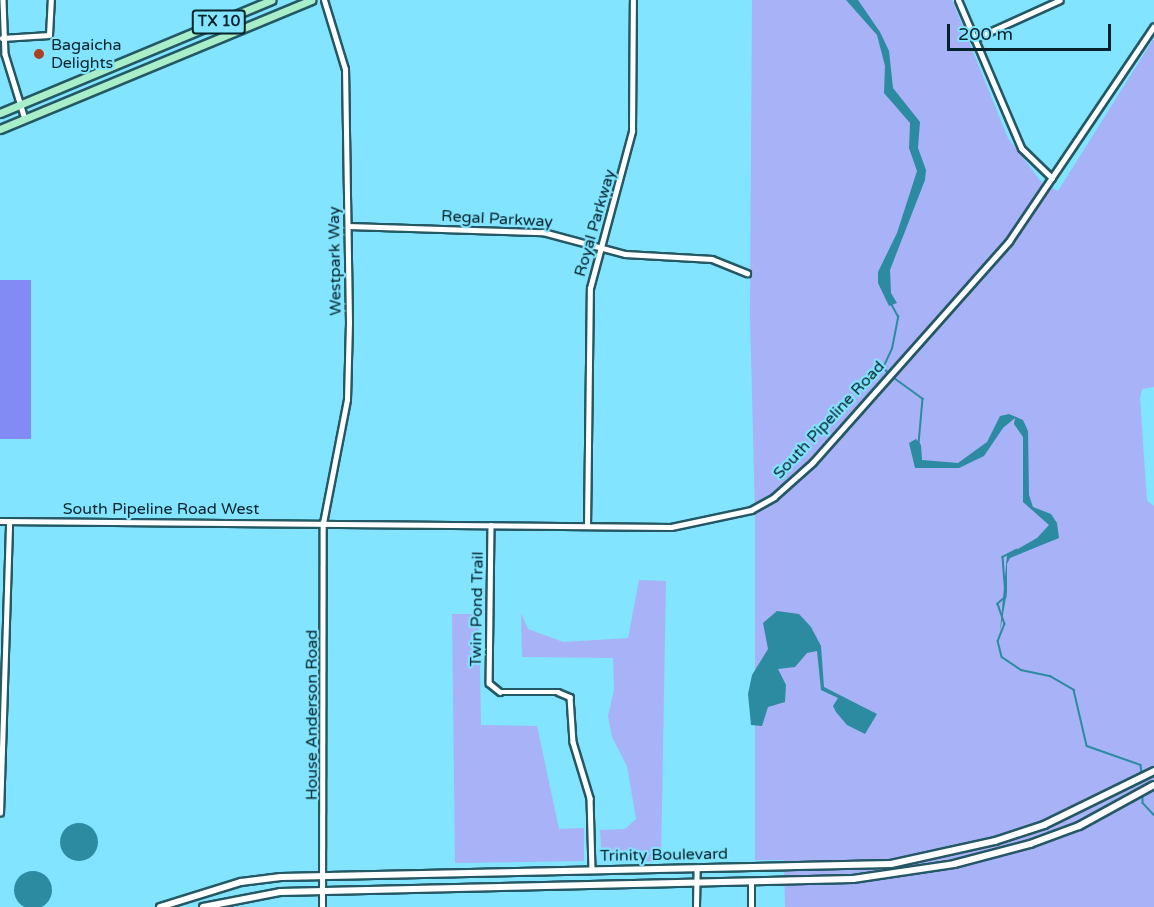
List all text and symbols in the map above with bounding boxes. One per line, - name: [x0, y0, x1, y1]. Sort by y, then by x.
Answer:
- road number: TX 10: [190, 10, 248, 34]
- scale bar: [950, 12, 1114, 50]
- text: 200 m: [958, 23, 1013, 45]
- place label: Bagaicha Delights: [51, 35, 121, 73]
- marker: Bagaicha Delights: [32, 47, 46, 61]
- street label: Royal Parkway: [570, 167, 620, 279]
- street label: Westpark Way: [324, 206, 346, 316]
- street label: Regal Parkway: [441, 206, 553, 232]
- street label: South Pipeline Road: [769, 357, 889, 483]
- street label: South Pipeline Road West: [63, 499, 259, 519]
- street label: Twin Pond Trail: [466, 551, 488, 667]
- street label: House Anderson Road: [302, 630, 322, 800]
- street label: Trinity Boulevard: [600, 844, 728, 866]

